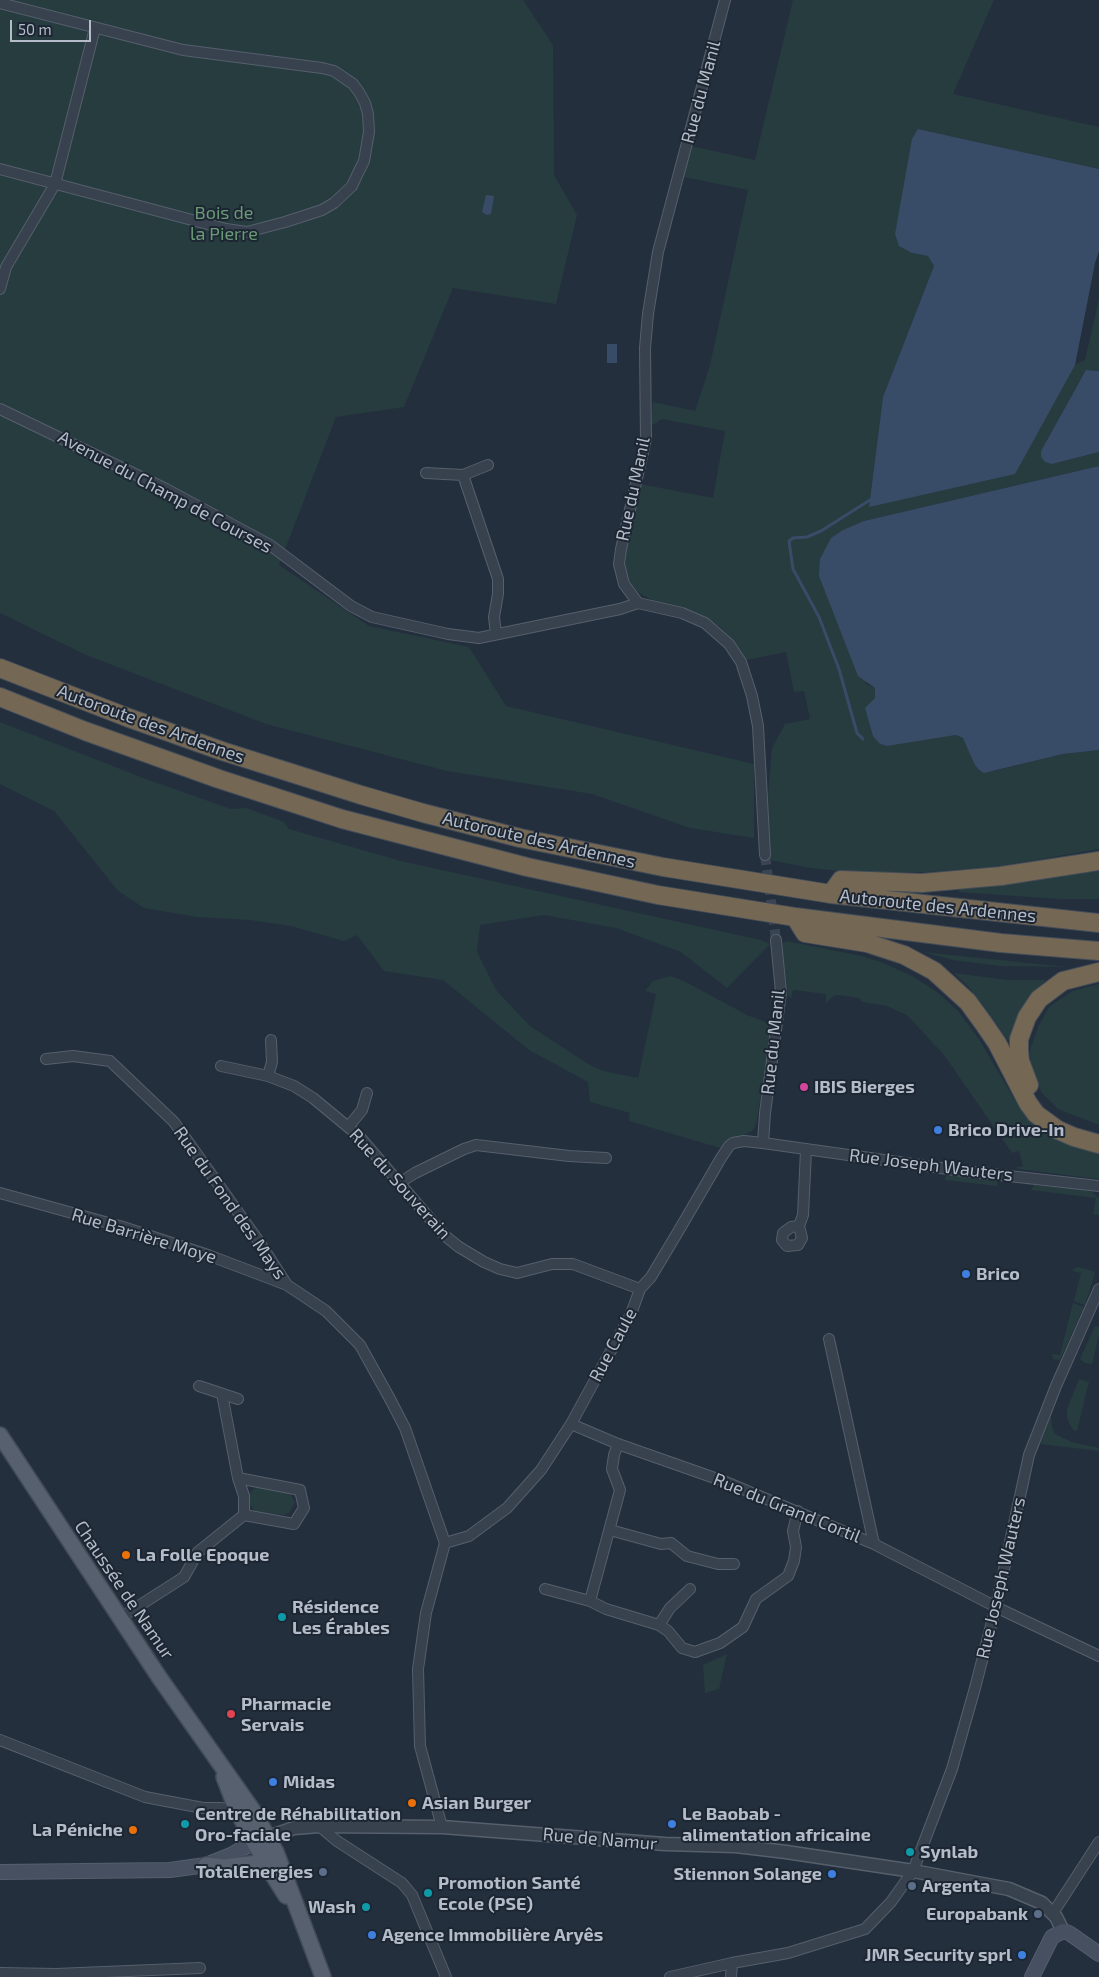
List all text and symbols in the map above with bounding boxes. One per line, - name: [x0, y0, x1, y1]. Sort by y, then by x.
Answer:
- scale bar: [12, 10, 94, 42]
- text: 50 m: [18, 20, 52, 38]
- street label: Rue du Manil: [677, 38, 725, 146]
- park label: Bois de la Pierre: [190, 202, 258, 244]
- street label: Avenue du Champ de Courses: [54, 426, 276, 558]
- street label: Rue du Manil: [611, 435, 655, 543]
- street label: Autoroute des Ardennes: [54, 680, 248, 768]
- street label: Autoroute des Ardennes: [440, 807, 638, 873]
- street label: Autoroute des Ardennes: [839, 885, 1037, 927]
- street label: Rue du Manil: [757, 988, 789, 1096]
- place label: IBIS Bierges: [814, 1076, 915, 1098]
- marker: IBIS Bierges: [798, 1081, 810, 1093]
- place label: Brico Drive-In: [948, 1119, 1064, 1141]
- street label: Rue du Fond des Mays: [169, 1122, 291, 1284]
- street label: Rue du Souverain: [345, 1124, 455, 1244]
- marker: Brico Drive-In: [932, 1124, 944, 1136]
- street label: Rue Joseph Wauters: [848, 1144, 1014, 1186]
- street label: Rue Barrière Moye: [69, 1204, 219, 1268]
- place label: Brico: [976, 1263, 1020, 1285]
- marker: Brico: [960, 1268, 972, 1280]
- street label: Rue Caule: [585, 1304, 641, 1386]
- street label: Rue du Grand Cortil: [710, 1469, 864, 1547]
- street label: Rue Joseph Wauters: [972, 1495, 1030, 1661]
- street label: Chaussée de Namur: [70, 1517, 178, 1663]
- place label: La Folle Epoque: [136, 1544, 269, 1566]
- marker: La Folle Epoque: [120, 1549, 132, 1561]
- place label: Résidence Les Érables: [292, 1596, 390, 1638]
- marker: Résidence Les Érables: [276, 1611, 288, 1623]
- place label: Pharmacie Servais: [241, 1693, 331, 1736]
- marker: Pharmacie Servais: [225, 1708, 237, 1720]
- place label: Midas: [283, 1771, 335, 1793]
- marker: Midas: [267, 1776, 279, 1788]
- place label: Asian Burger: [422, 1792, 531, 1814]
- marker: Asian Burger: [406, 1797, 418, 1809]
- place label: Centre de Réhabilitation Oro-faciale: [195, 1803, 401, 1846]
- place label: Le Baobab - alimentation africaine: [682, 1803, 871, 1846]
- marker: Centre de Réhabilitation Oro-faciale: [179, 1818, 191, 1830]
- marker: Le Baobab - alimentation africaine: [666, 1818, 678, 1830]
- place label: La Péniche: [32, 1819, 123, 1841]
- street label: Rue de Namur: [542, 1823, 658, 1855]
- marker: La Péniche: [127, 1824, 139, 1836]
- place label: Synlab: [920, 1841, 978, 1863]
- marker: Synlab: [904, 1846, 916, 1858]
- place label: TotalEnergies: [196, 1861, 313, 1883]
- place label: Stiennon Solange: [673, 1863, 822, 1885]
- marker: TotalEnergies: [317, 1866, 329, 1878]
- marker: Stiennon Solange: [826, 1868, 838, 1880]
- place label: Promotion Santé Ecole (PSE): [438, 1872, 581, 1915]
- place label: Argenta: [922, 1875, 990, 1897]
- marker: Argenta: [906, 1880, 918, 1892]
- marker: Promotion Santé Ecole (PSE): [422, 1887, 434, 1899]
- place label: Wash: [308, 1896, 356, 1918]
- marker: Wash: [360, 1901, 372, 1913]
- place label: Europabank: [926, 1903, 1028, 1925]
- marker: Europabank: [1032, 1908, 1044, 1920]
- place label: Agence Immobilière Aryês: [382, 1924, 603, 1946]
- marker: Agence Immobilière Aryês: [366, 1929, 378, 1941]
- place label: JMR Security sprl: [865, 1944, 1012, 1966]
- marker: JMR Security sprl: [1016, 1949, 1028, 1961]

